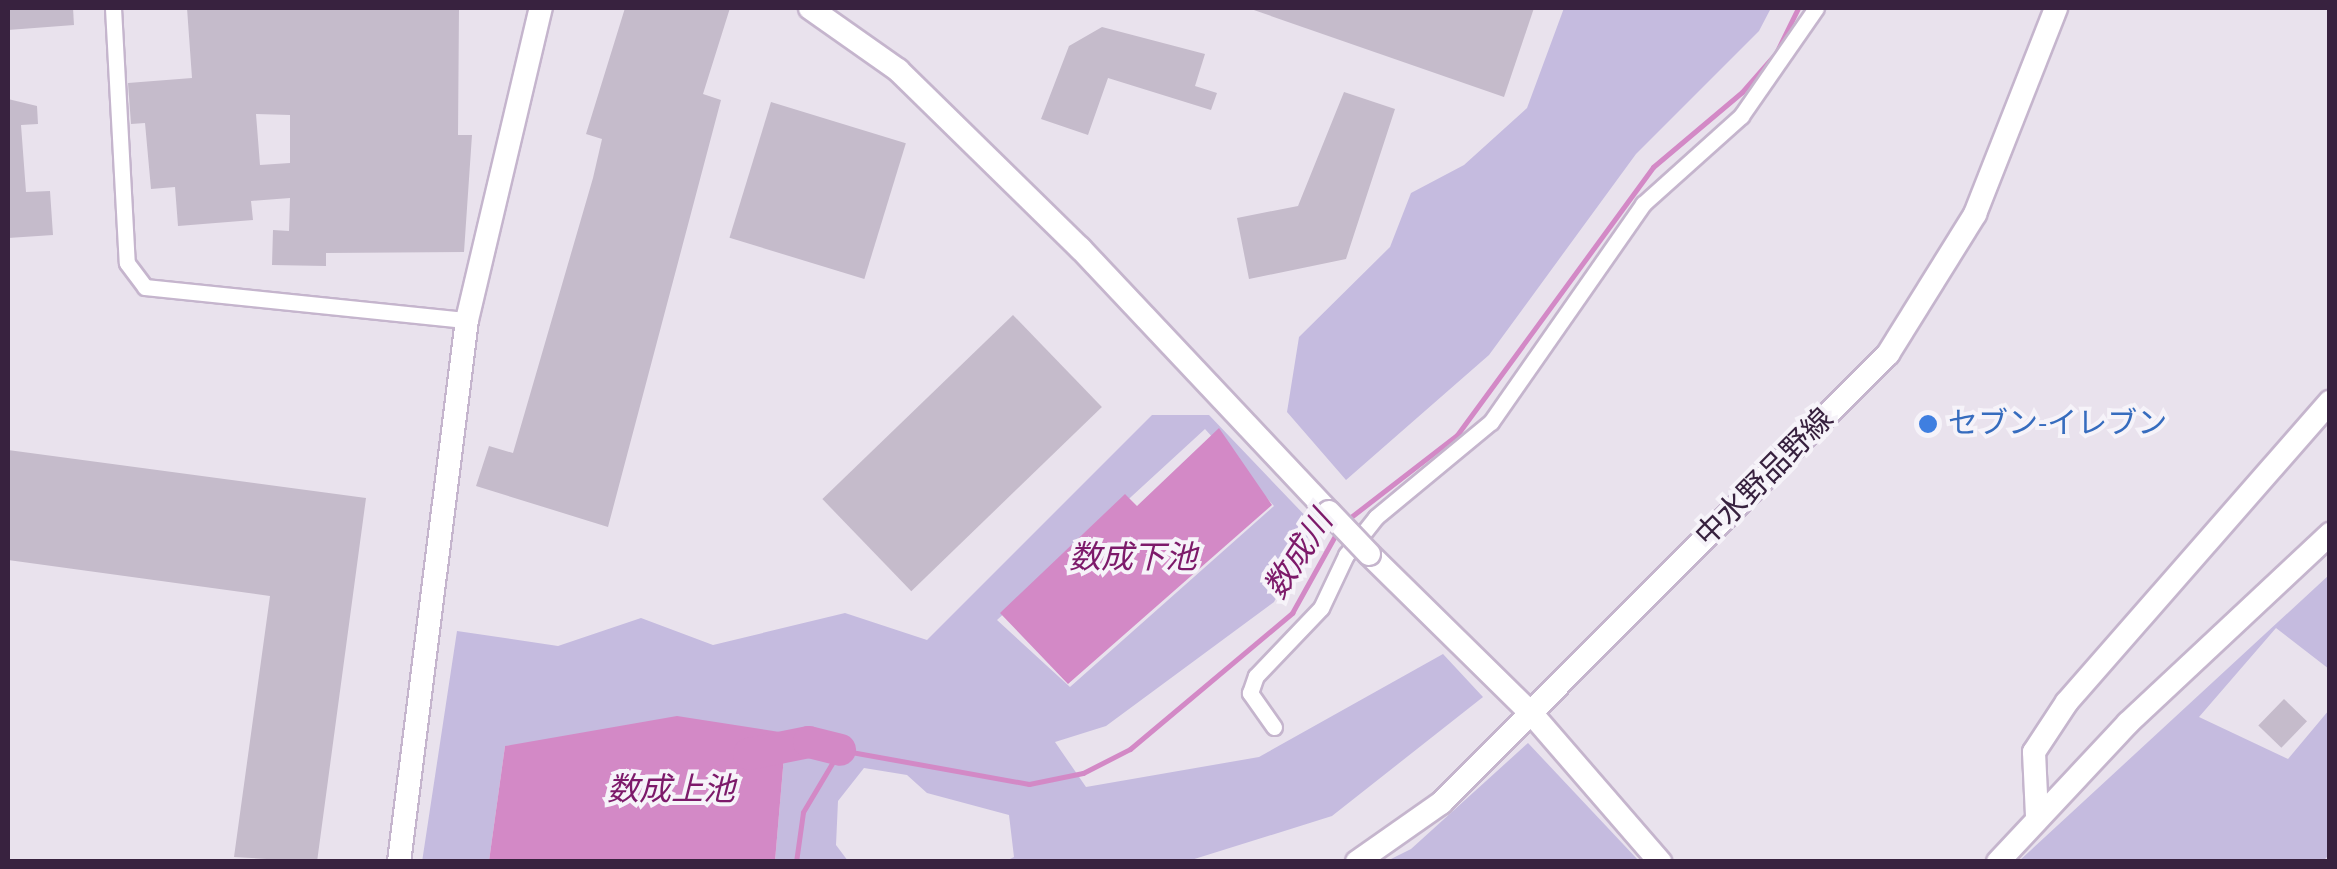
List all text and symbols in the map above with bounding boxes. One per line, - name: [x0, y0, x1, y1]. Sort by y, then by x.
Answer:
- street label: 中水野品野線: [1689, 402, 1841, 554]
- place label: セブン-イレブン: [1948, 406, 2167, 442]
- marker: セブン-イレブン: [1917, 413, 1939, 435]
- water label: 数成川: [1257, 504, 1341, 606]
- water label: 数成下池: [1069, 539, 1197, 577]
- water label: 数成上池: [607, 771, 735, 809]

